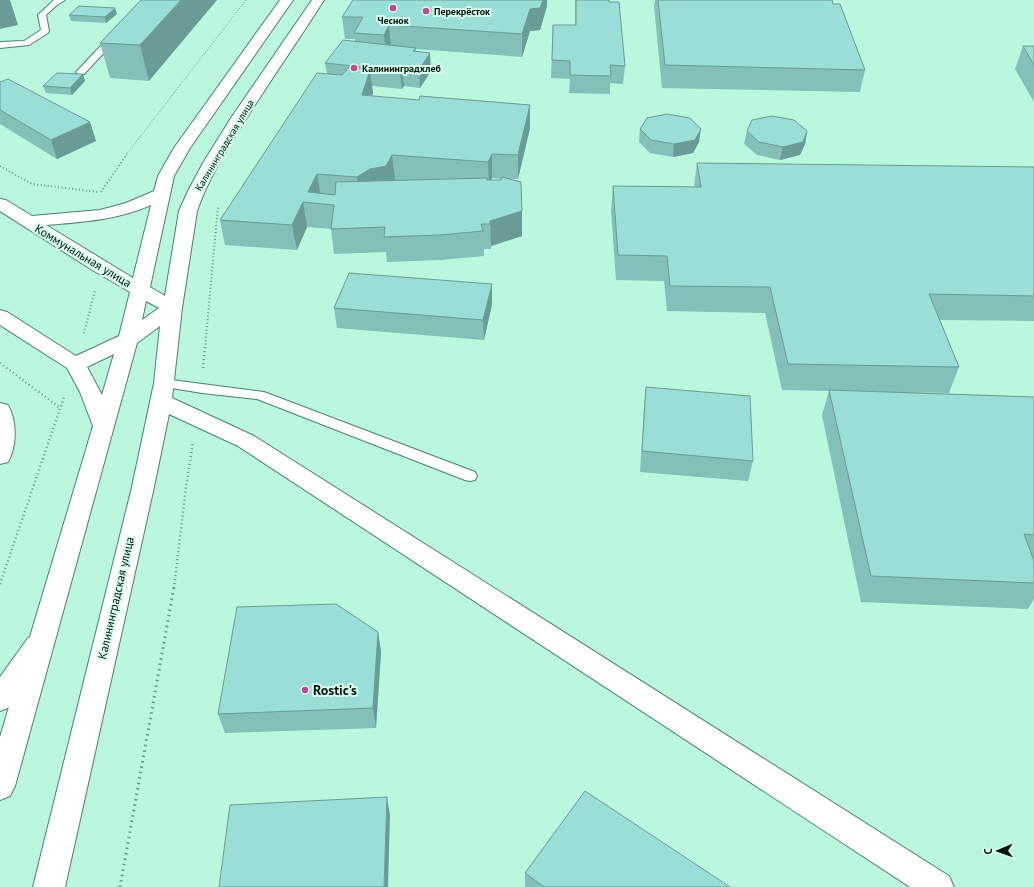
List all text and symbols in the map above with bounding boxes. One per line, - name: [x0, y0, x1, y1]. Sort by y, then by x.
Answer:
- marker: Чеснок: [388, 3, 398, 13]
- place label: Перекрёсток: [434, 5, 490, 18]
- marker: Перекрёсток: [421, 6, 431, 16]
- place label: Чеснок: [377, 14, 409, 27]
- place label: Калининградхлеб: [362, 62, 442, 75]
- marker: Калининградхлеб: [349, 63, 359, 73]
- street label: Калининградская улица: [192, 97, 257, 193]
- street label: Коммунальная улица: [32, 221, 134, 290]
- street label: Калининградская улица: [94, 535, 137, 661]
- place label: Rostic's: [313, 681, 357, 699]
- marker: Rostic's: [300, 685, 310, 695]
- north arrow: [978, 831, 1018, 871]
- text: С: [981, 848, 995, 855]

